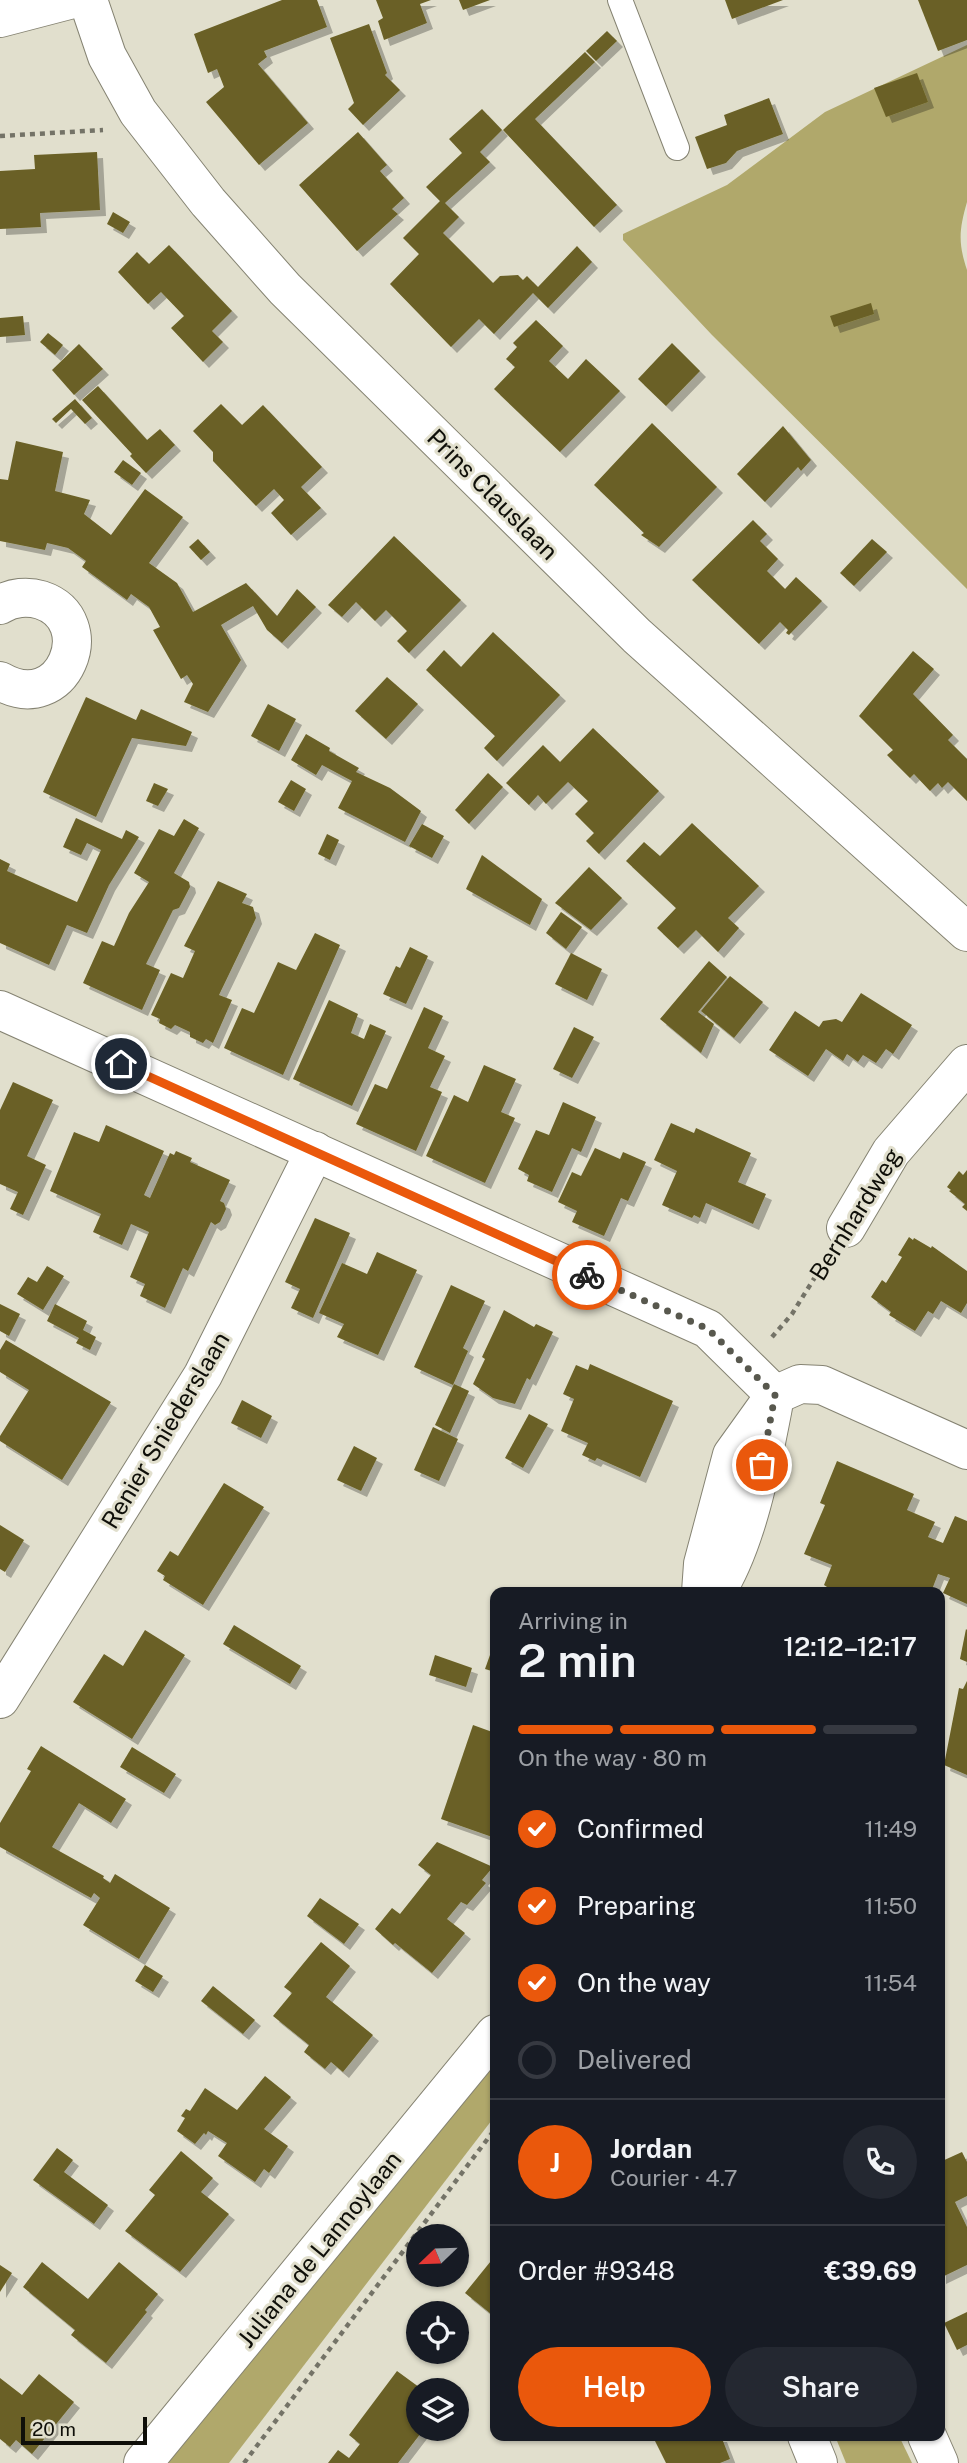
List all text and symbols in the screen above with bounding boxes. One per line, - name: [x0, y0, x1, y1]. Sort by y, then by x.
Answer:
- street label: Prins Clauslaan: [422, 423, 564, 565]
- pin: [91, 1034, 151, 1094]
- icon: home: [102, 1045, 140, 1083]
- street label: Bernhardweg: [803, 1143, 907, 1285]
- courier: [552, 1240, 622, 1310]
- icon: bike: [568, 1256, 606, 1294]
- street label: Renier Sniederslaan: [95, 1327, 235, 1533]
- pin: [732, 1435, 792, 1495]
- icon: bag: [743, 1446, 781, 1484]
- text: Arriving in: [518, 1607, 628, 1634]
- text: 12:12–12:17: [783, 1631, 917, 1662]
- text: 2 min: [518, 1633, 637, 1687]
- text: On the way · 80 m: [518, 1744, 707, 1771]
- icon: check: [518, 1810, 556, 1848]
- text: Confirmed: [577, 1813, 704, 1844]
- text: 11:49: [864, 1815, 917, 1842]
- icon: check: [518, 1887, 556, 1925]
- text: Preparing: [577, 1890, 696, 1921]
- text: 11:50: [864, 1892, 917, 1919]
- icon: check: [518, 1964, 556, 2002]
- text: On the way: [577, 1967, 711, 1998]
- text: 11:54: [864, 1969, 917, 1996]
- text: Delivered: [577, 2044, 692, 2075]
- button: phone: [843, 2125, 917, 2199]
- text: Jordan: [610, 2133, 692, 2164]
- street label: Juliana de Lannoylaan: [231, 2145, 407, 2353]
- text: J: [550, 2147, 560, 2178]
- text: Courier · 4.7: [610, 2164, 738, 2191]
- north arrow: [406, 2224, 469, 2287]
- map controls: [406, 2224, 469, 2441]
- text: Order #9348: [518, 2255, 675, 2286]
- text: €39.69: [824, 2255, 917, 2286]
- button: locate: [406, 2301, 469, 2364]
- button: Help: [518, 2347, 711, 2427]
- button: Share: [725, 2347, 917, 2427]
- button: layers: [406, 2378, 469, 2441]
- scale bar: [21, 2414, 147, 2446]
- text: 20 m: [32, 2418, 76, 2440]

